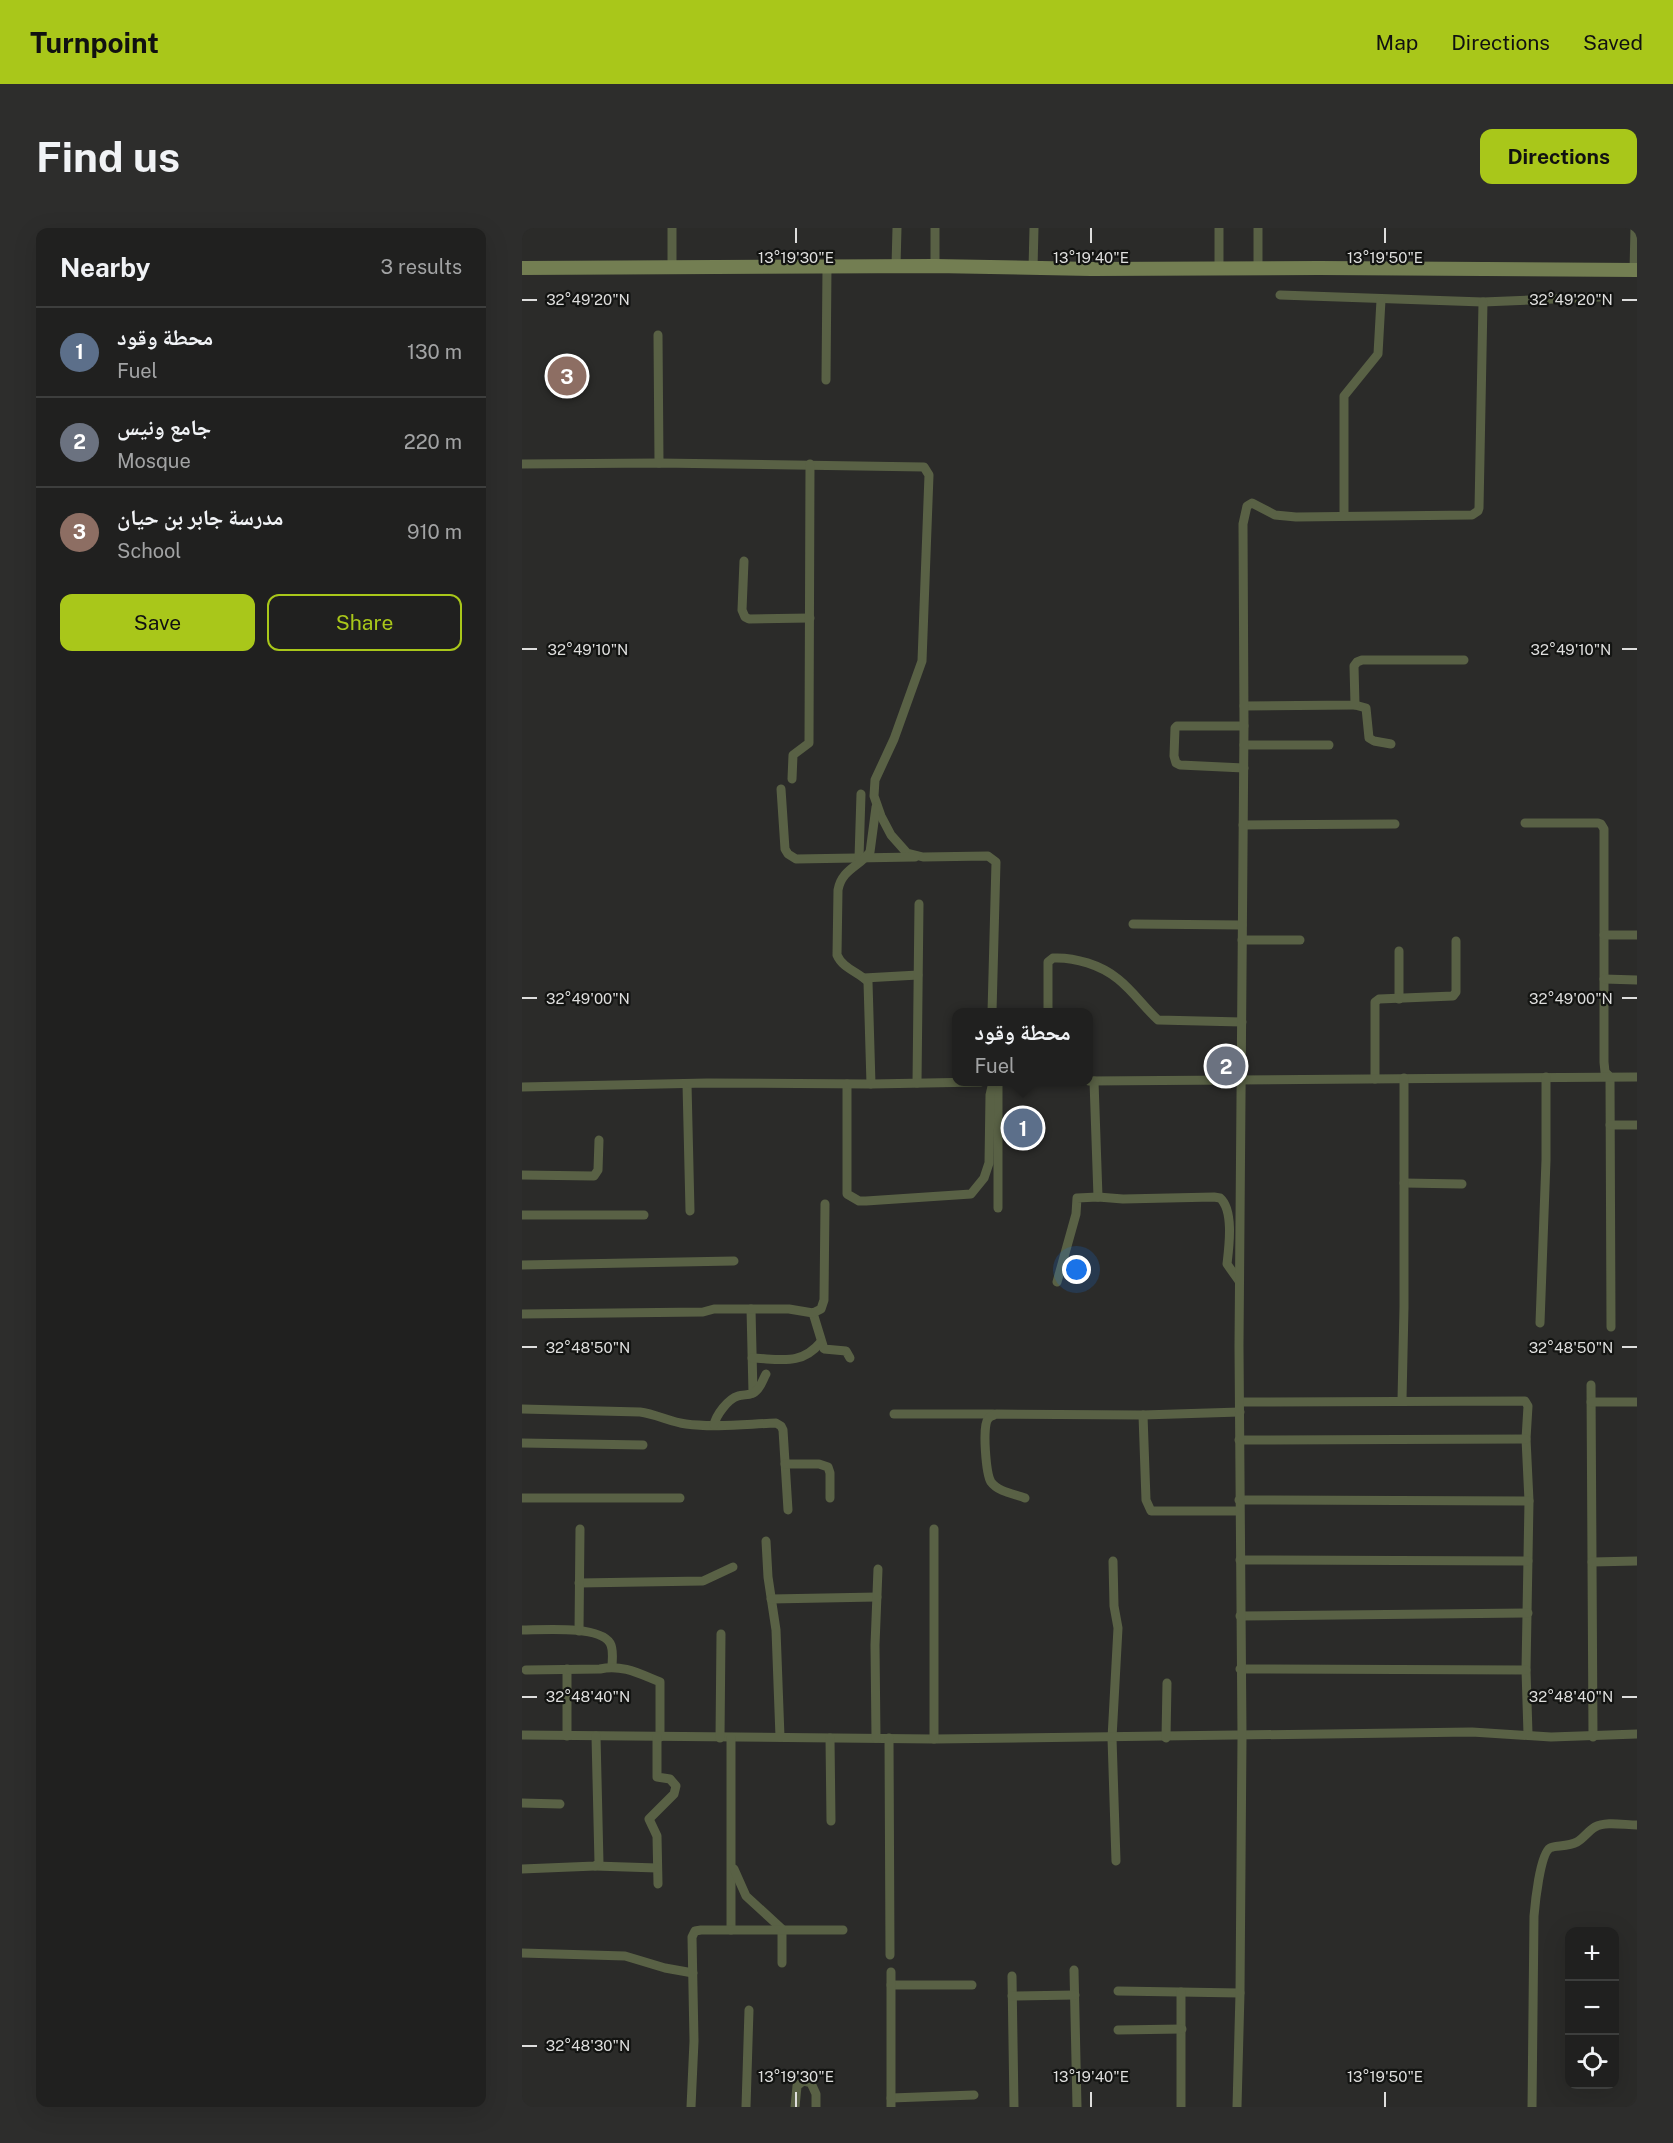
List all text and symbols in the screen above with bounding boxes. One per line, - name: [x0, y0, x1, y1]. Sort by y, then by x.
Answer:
- text: Turnpoint: [30, 26, 159, 59]
- text: Map: [1376, 30, 1418, 55]
- text: Directions: [1451, 30, 1550, 55]
- text: Saved: [1583, 30, 1643, 55]
- button: Directions: [1480, 129, 1637, 184]
- text: Find us: [36, 132, 180, 181]
- text: 13°19'30"E: [758, 249, 834, 266]
- text: 13°19'40"E: [1053, 249, 1129, 266]
- text: 13°19'50"E: [1347, 249, 1423, 266]
- text: Nearby: [60, 252, 150, 283]
- text: 3 results: [381, 255, 462, 279]
- text: 32°49'20"N: [546, 291, 630, 308]
- text: 32°49'20"N: [1529, 291, 1613, 308]
- text: محطة وقود: [117, 324, 213, 350]
- text: 1: [75, 340, 84, 364]
- text: 130 m: [407, 340, 462, 364]
- pin: 3: [548, 354, 586, 398]
- text: Fuel: [117, 359, 158, 383]
- text: جامع ونيس: [117, 414, 211, 440]
- text: 2: [73, 430, 86, 454]
- text: 220 m: [404, 430, 462, 454]
- text: Mosque: [117, 449, 191, 473]
- text: مدرسة جابر بن حيان: [117, 504, 283, 530]
- text: 3: [73, 520, 86, 544]
- text: 910 m: [407, 520, 462, 544]
- text: School: [117, 539, 181, 563]
- button: Save: [60, 594, 255, 651]
- button: Share: [267, 594, 462, 651]
- text: 32°49'10"N: [548, 641, 628, 658]
- text: 32°49'10"N: [1531, 641, 1611, 658]
- text: 32°49'00"N: [546, 990, 630, 1007]
- text: 32°49'00"N: [1529, 990, 1613, 1007]
- popup: [952, 1008, 1093, 1086]
- text: محطة وقود: [974, 1019, 1071, 1045]
- pin: 2: [1206, 1044, 1246, 1088]
- text: Fuel: [974, 1054, 1015, 1078]
- pin: 1: [1004, 1106, 1042, 1150]
- your location: [1062, 1255, 1091, 1284]
- text: 32°48'50"N: [546, 1339, 630, 1356]
- text: 32°48'50"N: [1529, 1339, 1613, 1356]
- text: 32°48'40"N: [546, 1688, 630, 1705]
- text: 32°48'40"N: [1529, 1688, 1613, 1705]
- map controls: [1565, 1927, 1619, 2089]
- button: +: [1565, 1927, 1619, 1981]
- button: −: [1565, 1981, 1619, 2035]
- button: locate: [1565, 2035, 1619, 2089]
- text: 32°48'30"N: [546, 2037, 630, 2054]
- text: 13°19'30"E: [758, 2068, 834, 2085]
- text: 13°19'40"E: [1053, 2068, 1129, 2085]
- text: 13°19'50"E: [1347, 2068, 1423, 2085]

